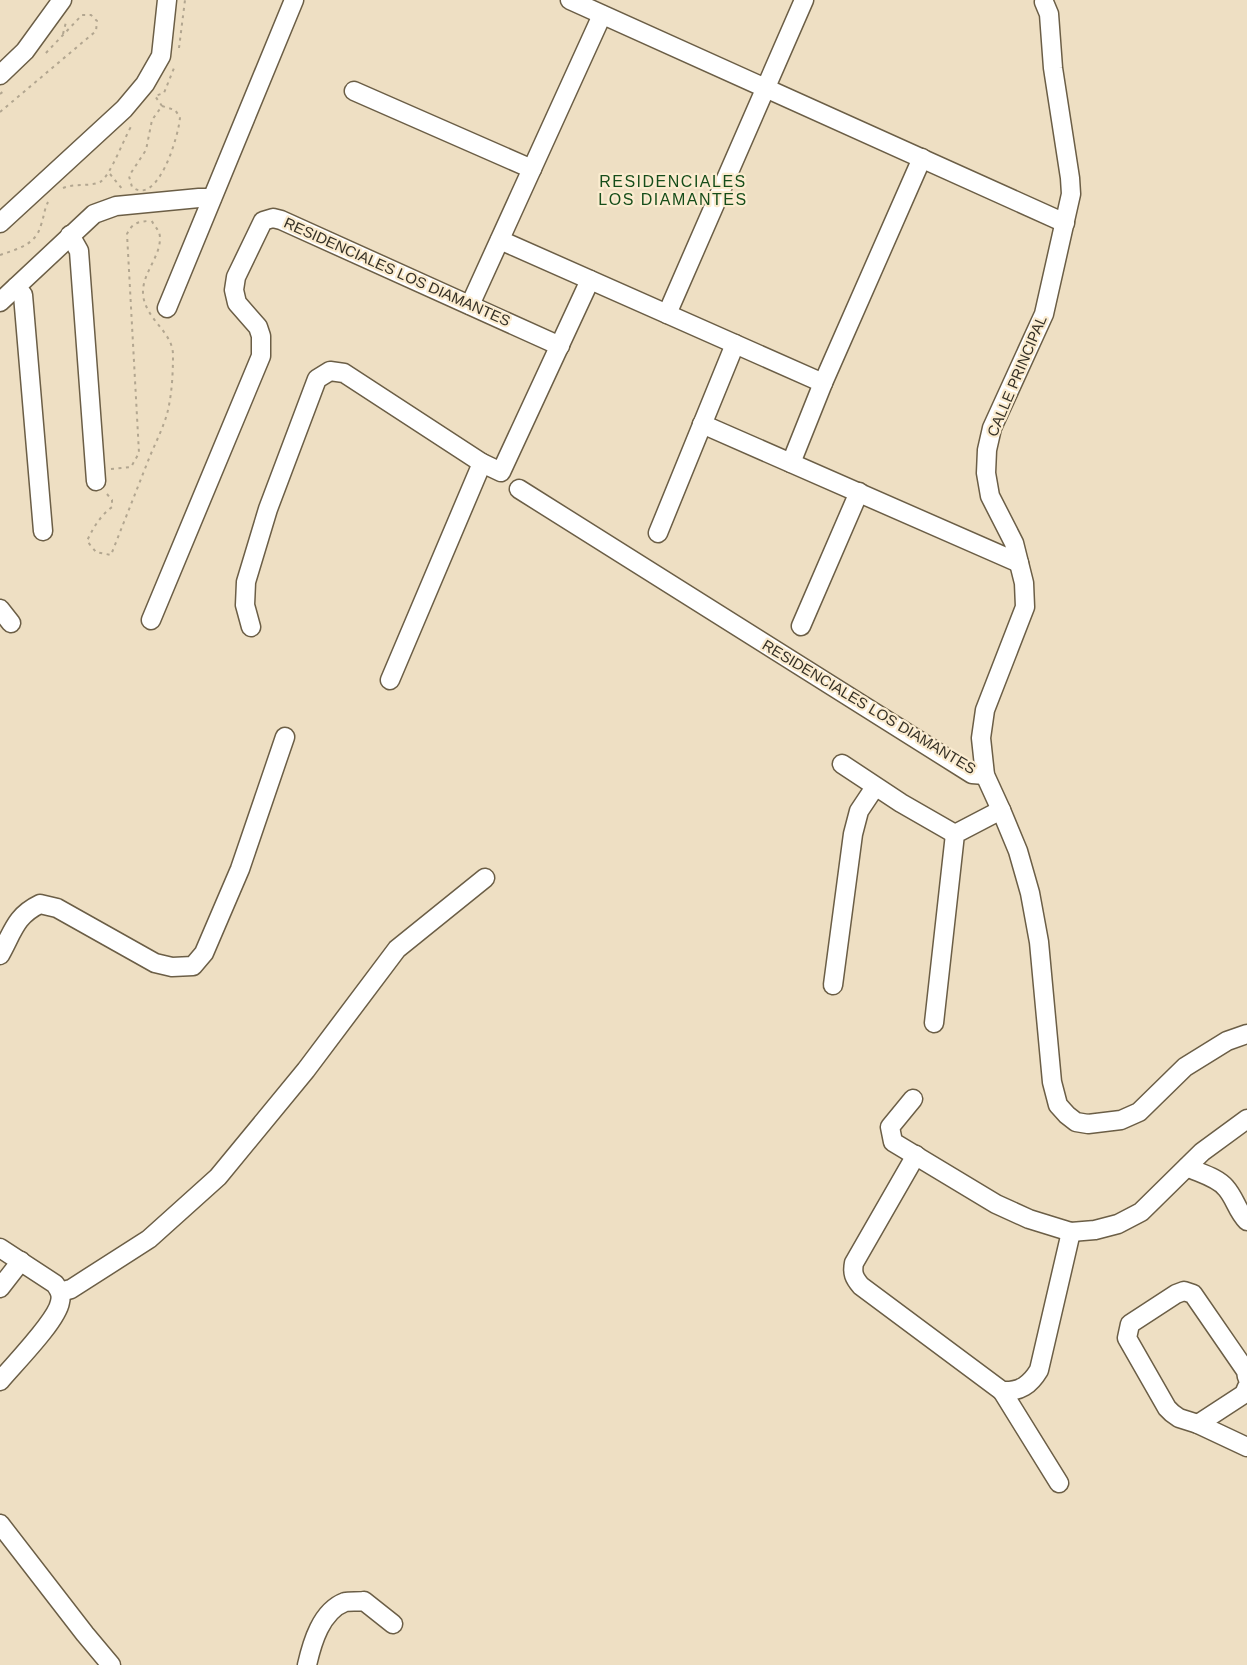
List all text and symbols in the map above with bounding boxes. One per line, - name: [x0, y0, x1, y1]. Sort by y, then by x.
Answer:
- district label: RESIDENCIALES LOS DIAMANTES: [598, 173, 748, 208]
- street label: RESIDENCIALES LOS DIAMANTES: [281, 214, 513, 329]
- street label: CALLE PRINCIPAL: [983, 313, 1050, 439]
- street label: RESIDENCIALES LOS DIAMANTES: [759, 636, 979, 777]

